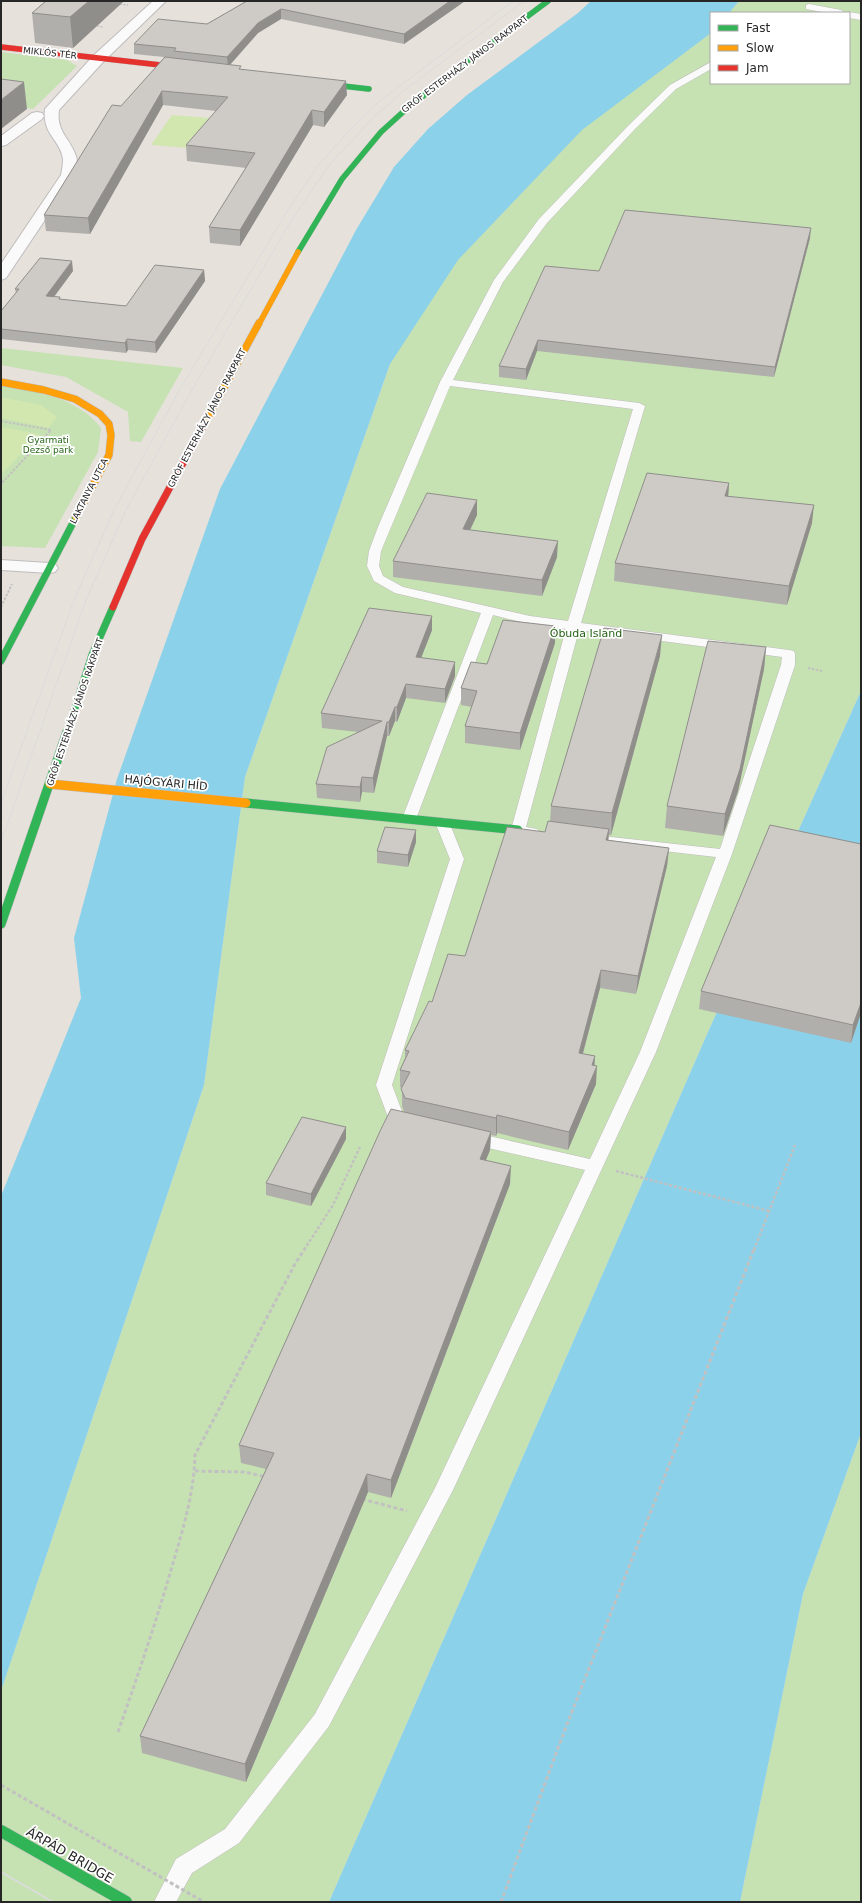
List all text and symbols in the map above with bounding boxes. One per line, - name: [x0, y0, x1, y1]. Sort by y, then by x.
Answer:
- street label: GRÓF ESTERHÁZY JÁNOS RAKPART: [399, 12, 531, 115]
- legend: [710, 12, 850, 84]
- text: Fast: [746, 21, 770, 35]
- text: Slow: [746, 41, 774, 55]
- street label: MIKLÓS TÉR: [23, 44, 78, 61]
- text: Jam: [745, 61, 769, 75]
- street label: GRÓF ESTERHÁZY JÁNOS RAKPART: [165, 346, 248, 489]
- park label: Gyarmati Dezső park: [23, 435, 74, 455]
- street label: LAKTANYA UTCA: [68, 456, 110, 525]
- park label: Óbuda Island: [550, 627, 622, 640]
- street label: GRÓF ESTERHÁZY JÁNOS RAKPART: [44, 636, 105, 787]
- street label: HAJÓGYÁRI HÍD: [124, 773, 208, 793]
- street label: ÁRPÁD BRIDGE: [24, 1824, 116, 1886]

